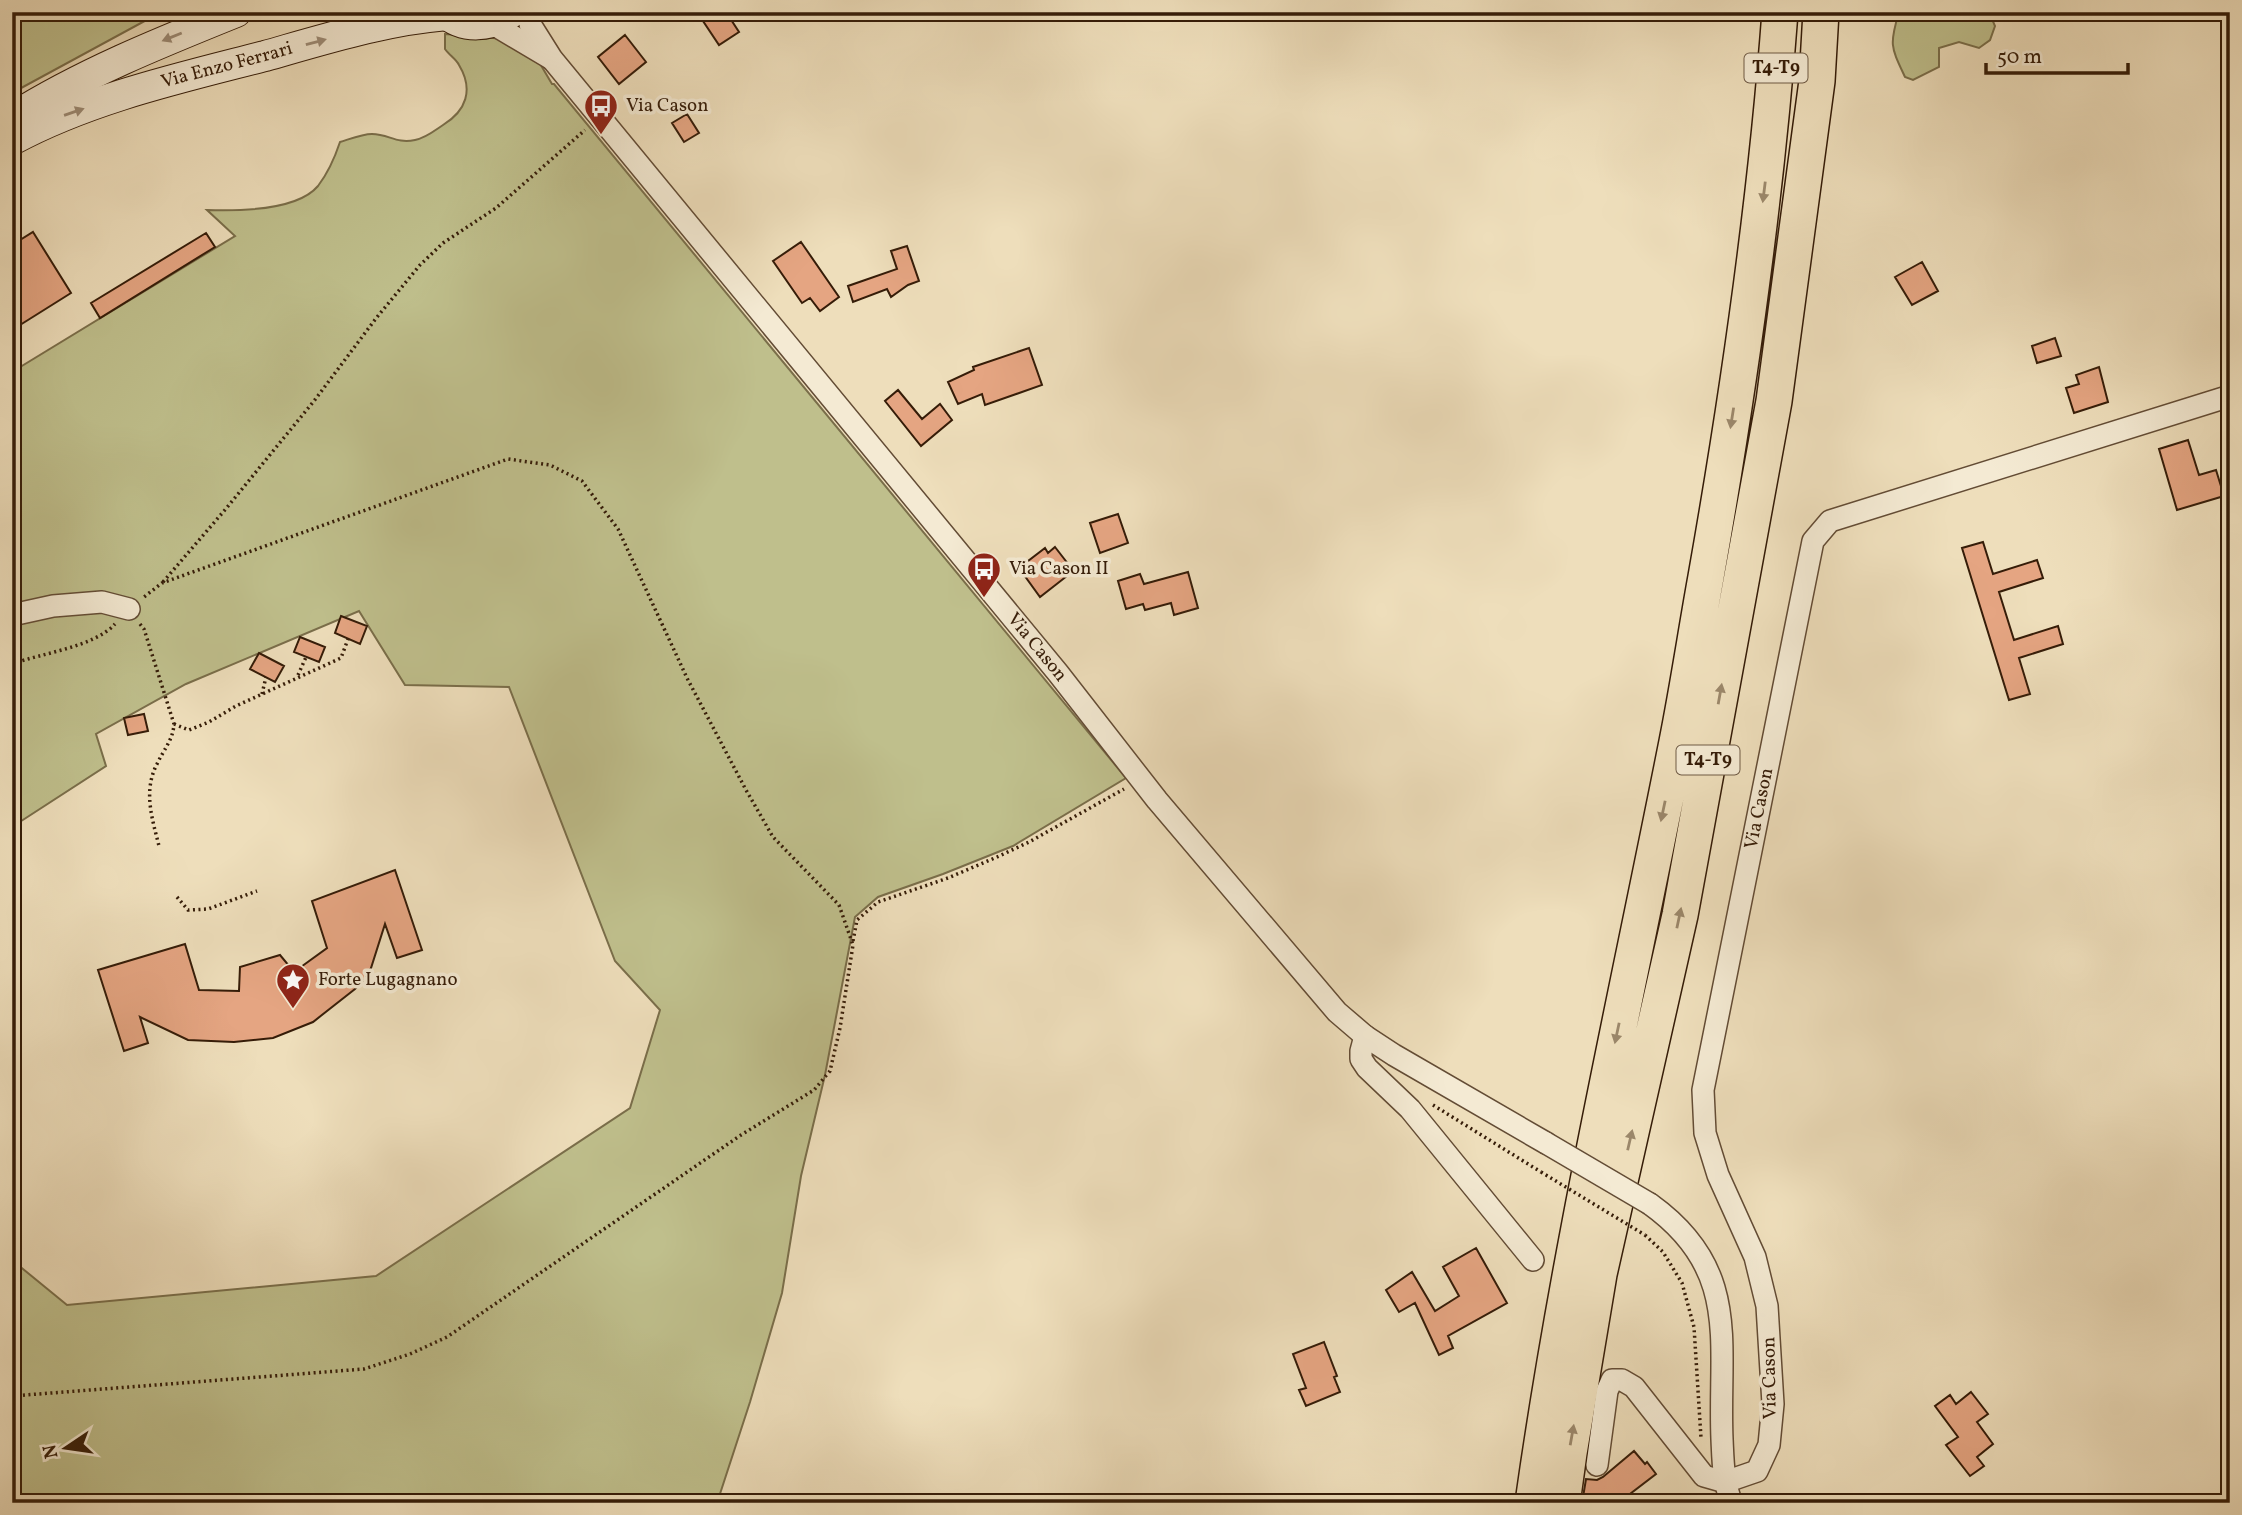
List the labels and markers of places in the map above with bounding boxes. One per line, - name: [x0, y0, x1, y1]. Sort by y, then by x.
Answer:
- bus stop icon: Via Cason: [582, 87, 620, 136]
- place label: Via Cason: [626, 93, 709, 119]
- bus stop icon: Via Cason II: [965, 550, 1003, 599]
- place label: Via Cason II: [1009, 556, 1109, 582]
- place icon: Forte Lugagnano: [274, 961, 312, 1010]
- place label: Forte Lugagnano: [318, 967, 458, 993]

